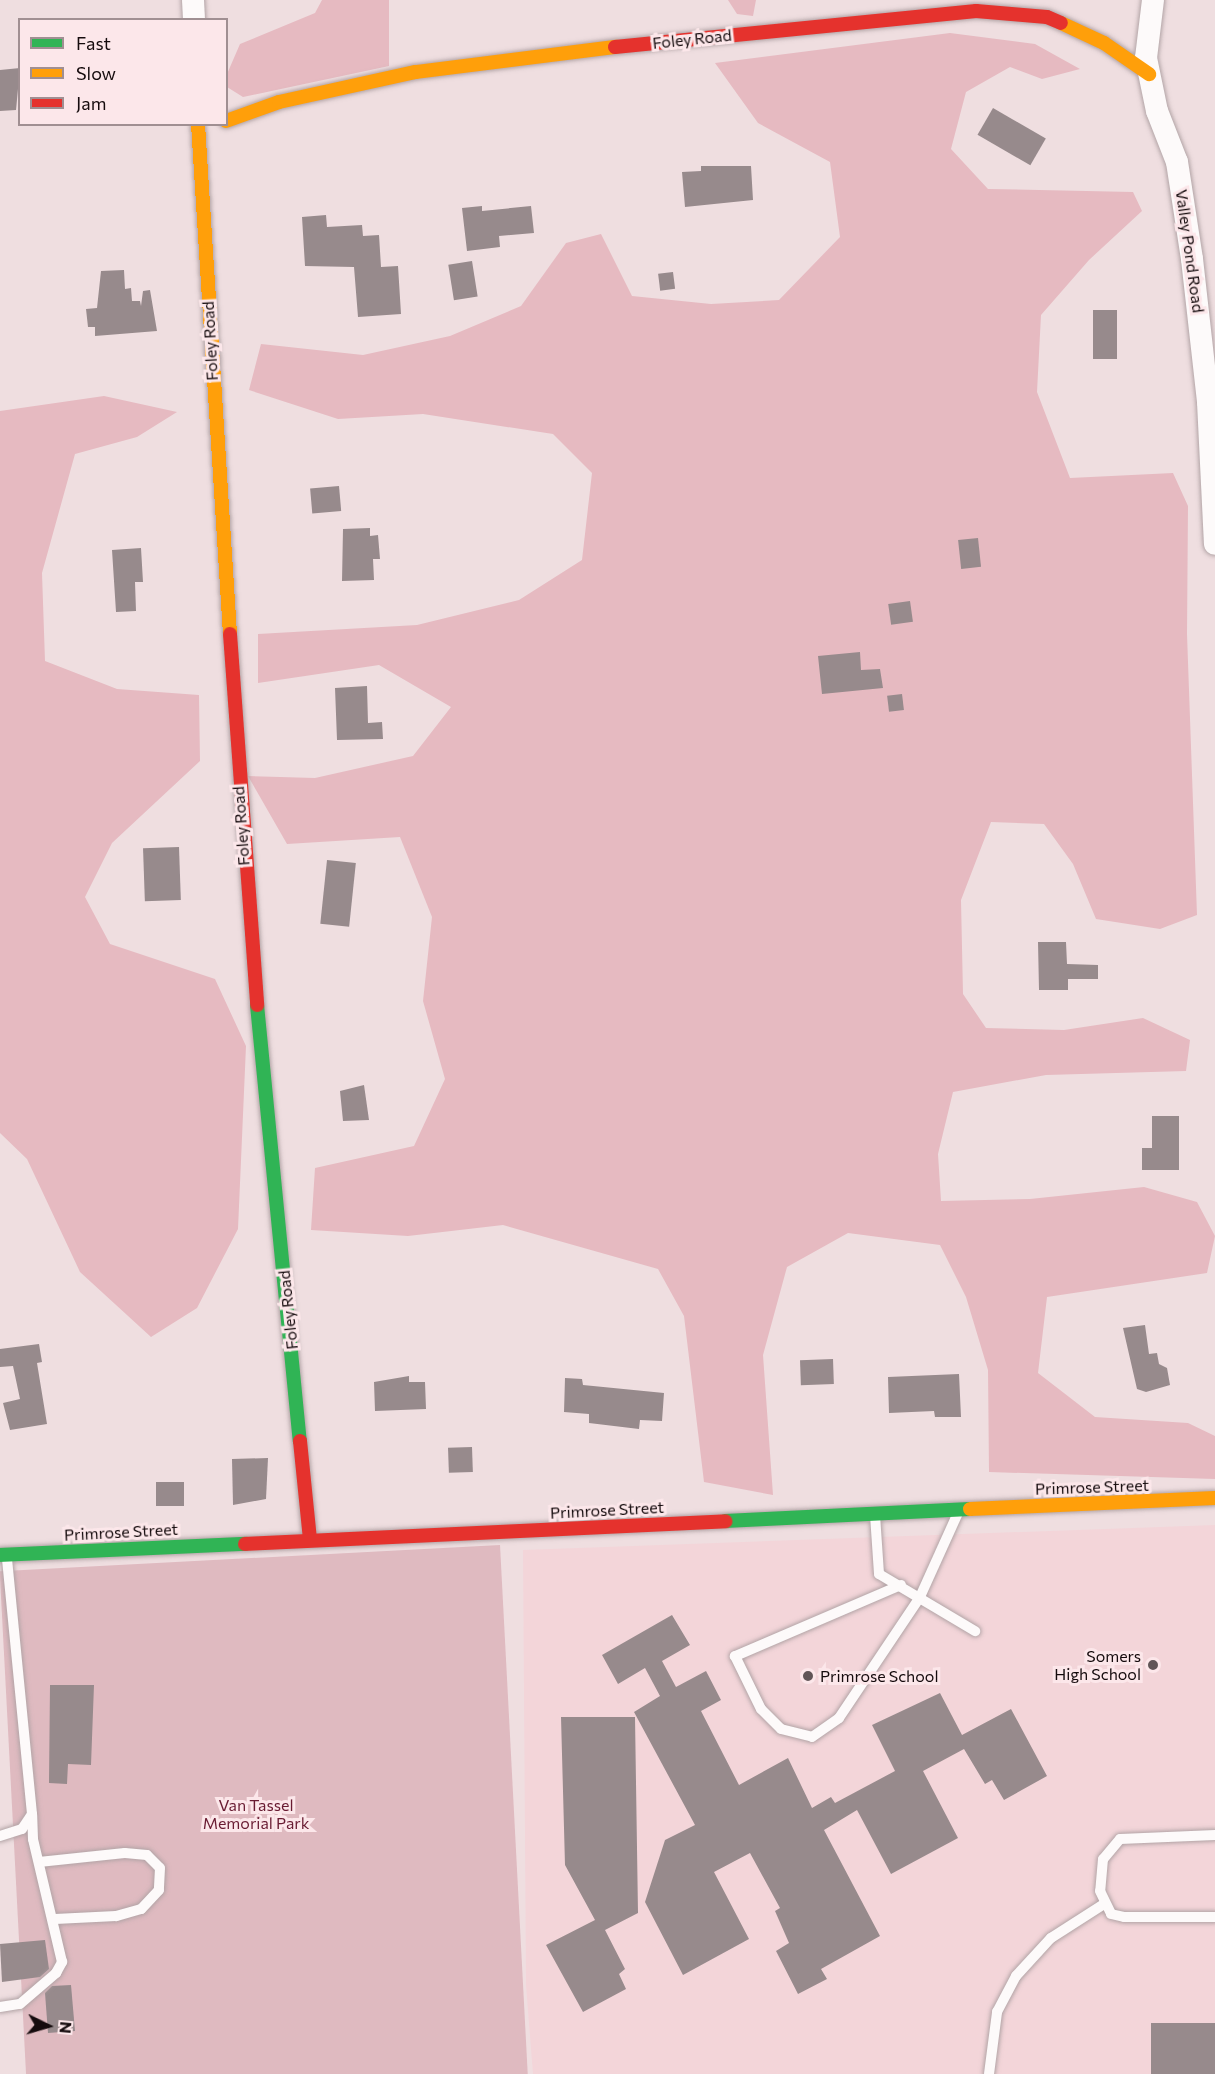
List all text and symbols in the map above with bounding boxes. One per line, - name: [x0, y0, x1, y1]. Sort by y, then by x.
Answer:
- legend: [18, 18, 228, 126]
- street label: Foley Road: [652, 25, 732, 53]
- text: Fast: [76, 32, 111, 54]
- text: Slow: [76, 62, 116, 84]
- text: Jam: [76, 92, 106, 114]
- street label: Valley Pond Road: [1172, 188, 1208, 314]
- street label: Foley Road: [198, 301, 222, 381]
- street label: Foley Road: [229, 786, 253, 866]
- street label: Foley Road: [274, 1270, 302, 1350]
- street label: Primrose Street: [1035, 1475, 1149, 1499]
- street label: Primrose Street: [550, 1497, 664, 1523]
- street label: Primrose Street: [64, 1519, 178, 1545]
- place label: Somers High School: [1054, 1646, 1141, 1684]
- marker: Somers High School: [1146, 1658, 1160, 1672]
- place label: Primrose School: [820, 1666, 938, 1686]
- marker: Primrose School: [801, 1669, 815, 1683]
- park label: Van Tassel Memorial Park: [203, 1795, 309, 1833]
- north arrow: [18, 1996, 78, 2056]
- text: N: [56, 2021, 76, 2034]

